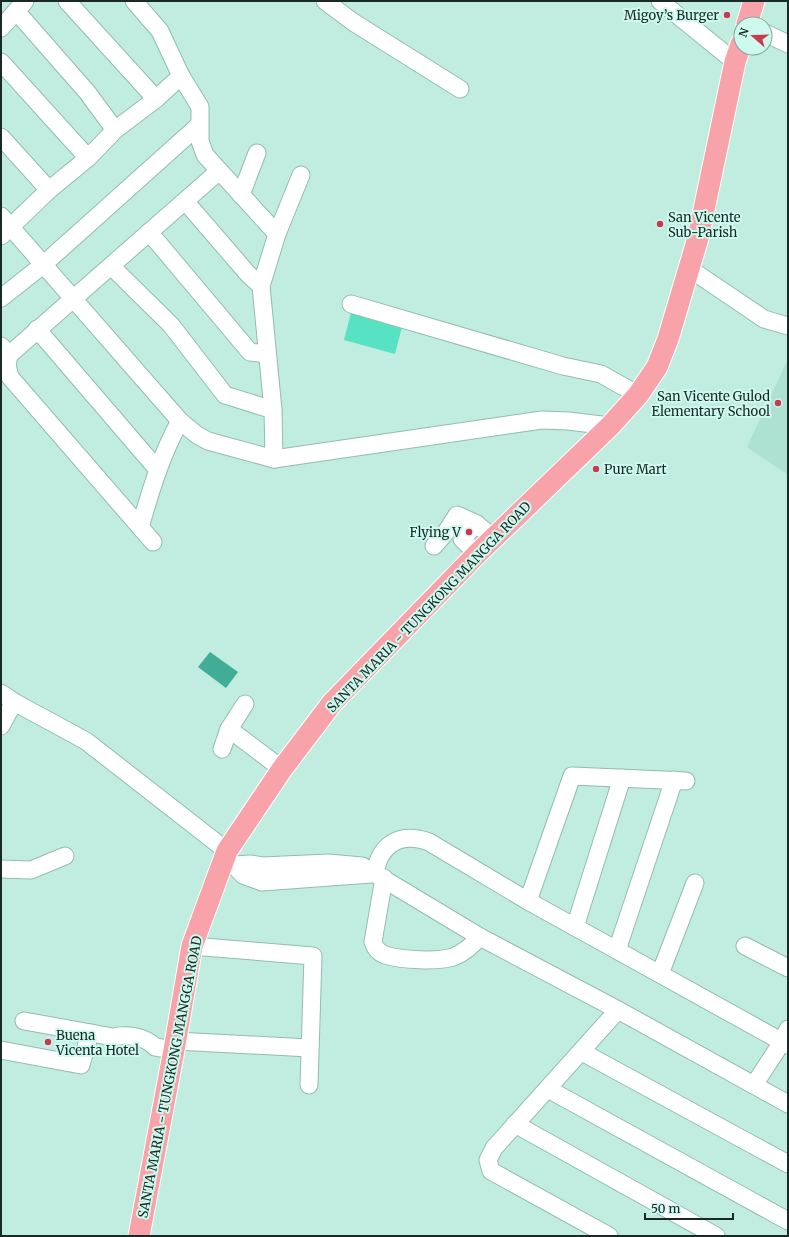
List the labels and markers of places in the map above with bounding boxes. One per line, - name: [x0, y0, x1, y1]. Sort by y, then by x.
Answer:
- place label: Migoy’s Burger: [624, 7, 719, 24]
- marker: Migoy’s Burger: [722, 10, 732, 20]
- place label: San Vicente Sub-Parish: [668, 209, 741, 241]
- marker: San Vicente Sub-Parish: [655, 219, 665, 229]
- place label: San Vicente Gulod Elementary School: [652, 388, 770, 420]
- marker: San Vicente Gulod Elementary School: [773, 398, 783, 408]
- place label: Pure Mart: [604, 461, 667, 478]
- marker: Pure Mart: [591, 464, 601, 474]
- place label: Flying V: [409, 524, 461, 541]
- marker: Flying V: [464, 527, 474, 537]
- place label: Buena Vicenta Hotel: [55, 1027, 139, 1059]
- marker: Buena Vicenta Hotel: [43, 1037, 53, 1047]

